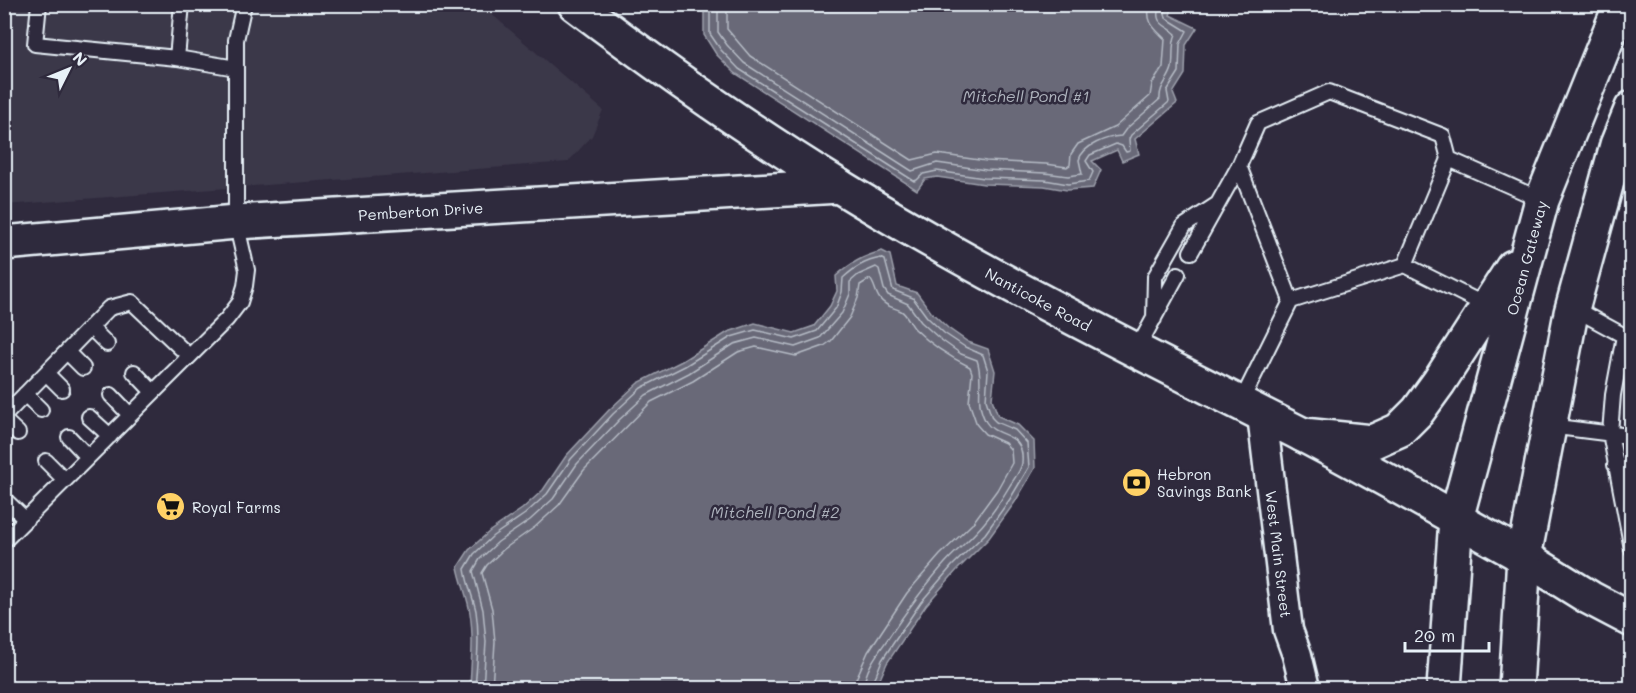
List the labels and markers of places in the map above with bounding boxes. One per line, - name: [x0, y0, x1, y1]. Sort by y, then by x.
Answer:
- place label: Hebron Savings Bank: [1157, 464, 1251, 501]
- bank icon: Hebron Savings Bank: [1120, 467, 1152, 499]
- supermarket icon: Royal Farms: [155, 491, 187, 523]
- place label: Royal Farms: [192, 497, 281, 517]

